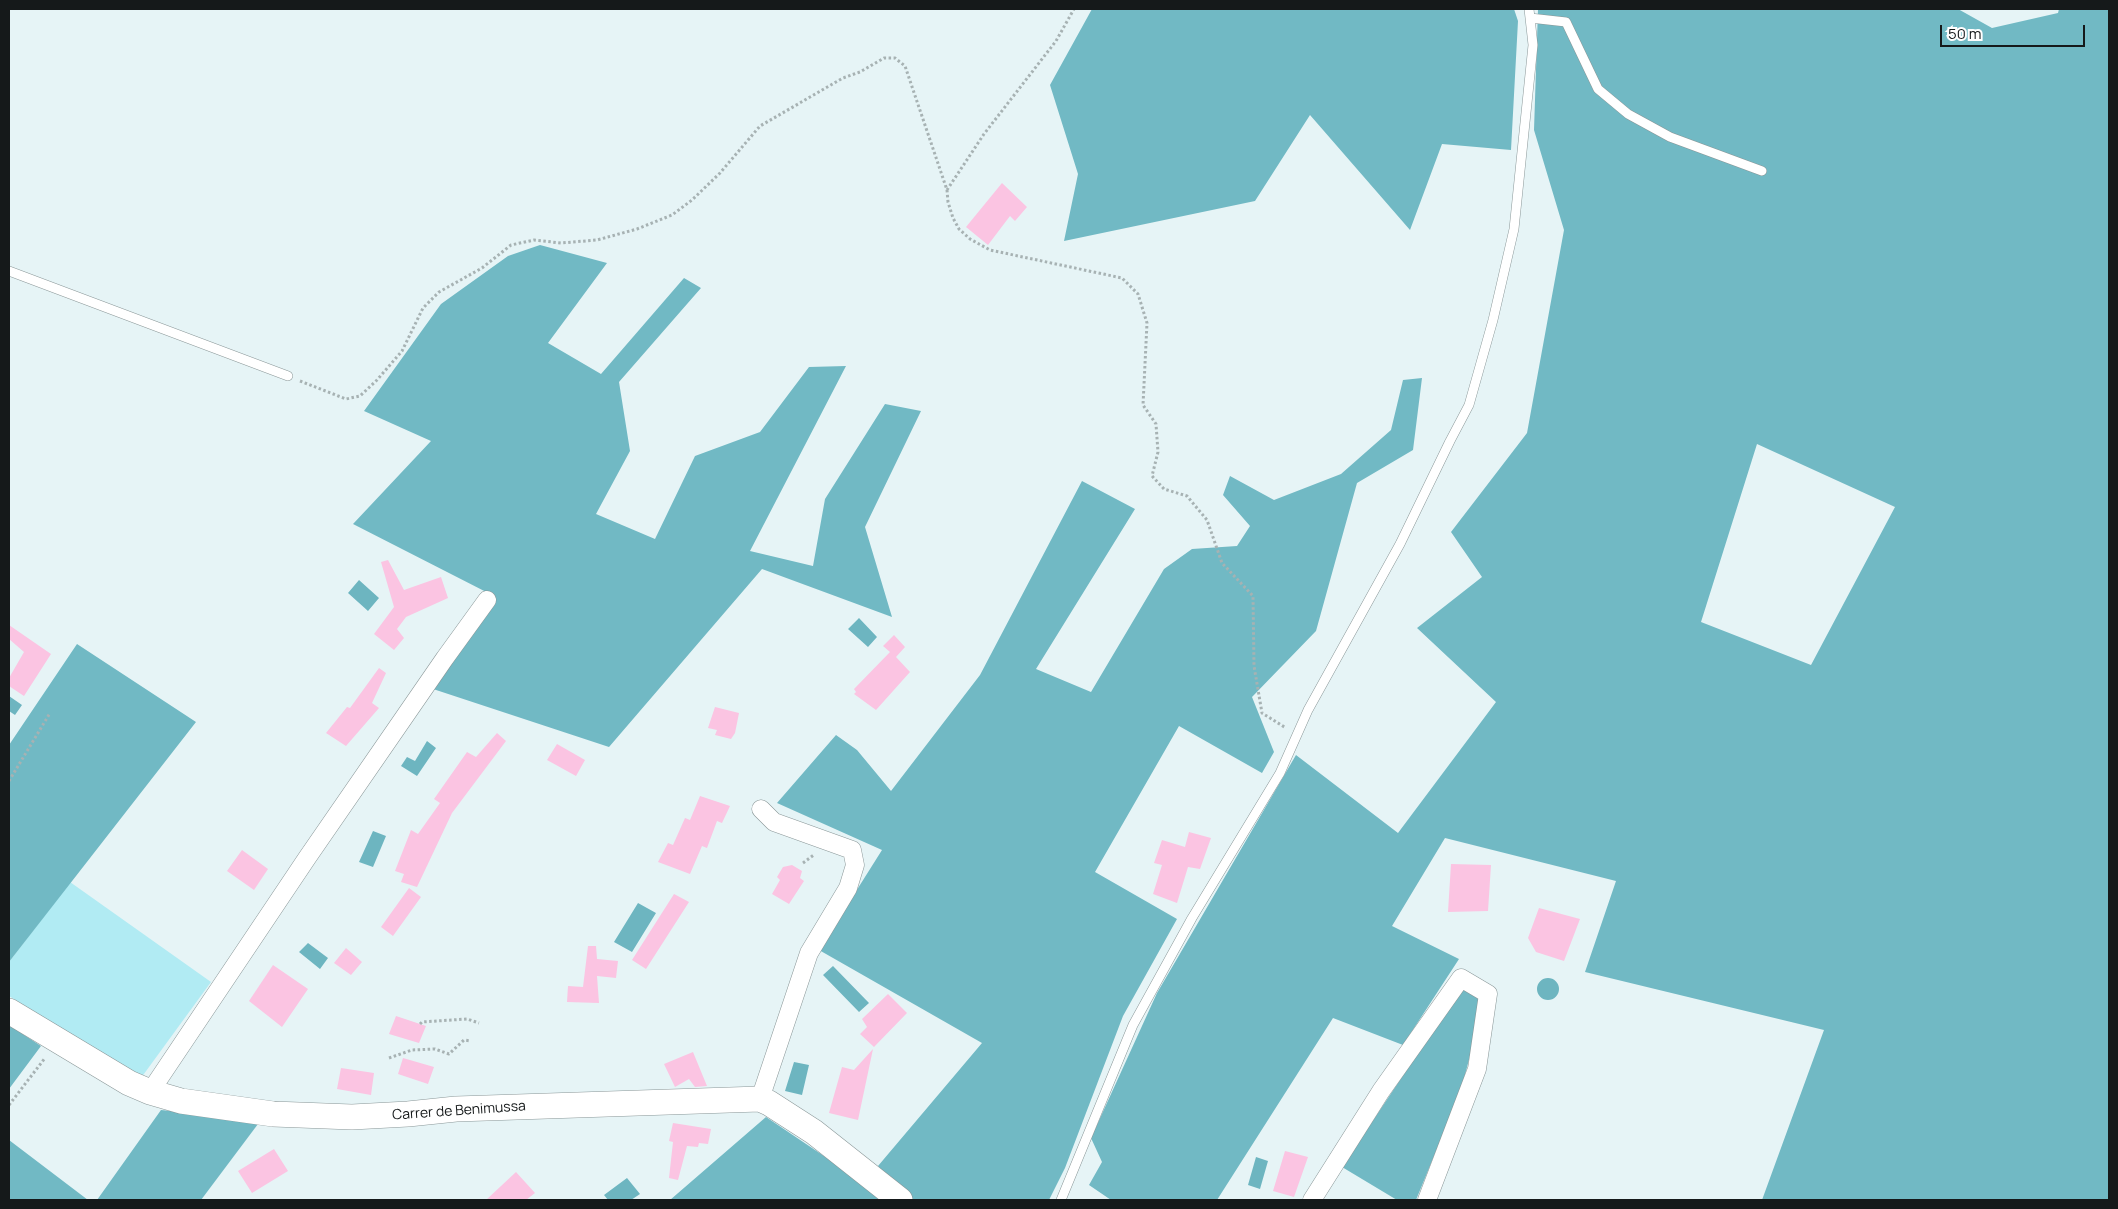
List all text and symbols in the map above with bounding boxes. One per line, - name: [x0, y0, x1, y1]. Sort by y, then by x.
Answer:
- scale bar: [1943, 15, 2088, 47]
- text: 50 m: [1948, 23, 1982, 44]
- street label: Carrer de Benimussa: [392, 1098, 526, 1124]

